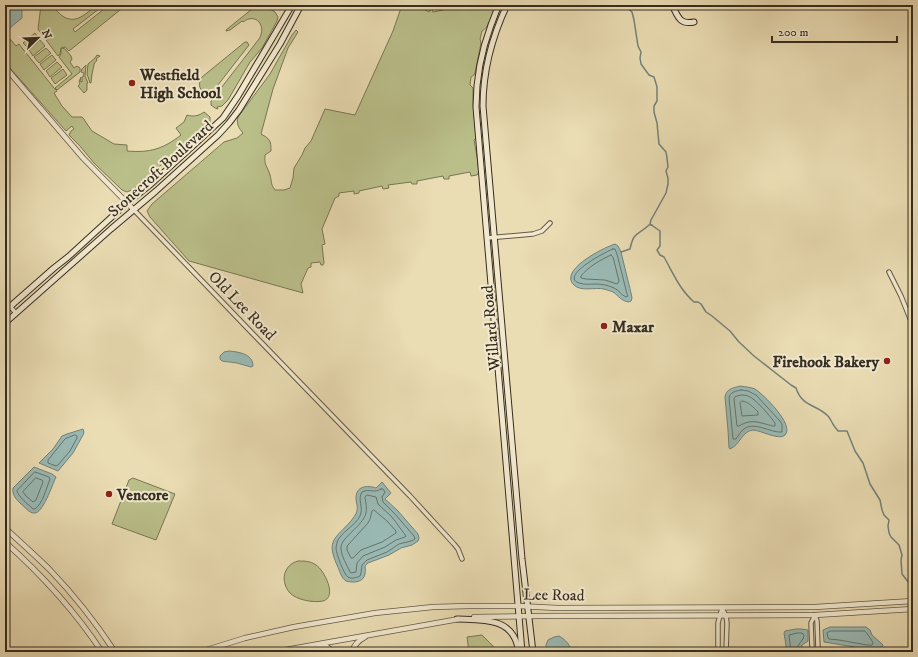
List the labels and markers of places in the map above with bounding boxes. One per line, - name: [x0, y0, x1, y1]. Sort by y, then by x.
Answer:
- place label: Westfield High School: [139, 65, 222, 103]
- marker: Westfield High School: [127, 78, 137, 88]
- place label: Maxar: [612, 317, 655, 337]
- marker: Maxar: [599, 321, 609, 331]
- place label: Firehook Bakery: [772, 352, 879, 372]
- marker: Firehook Bakery: [882, 356, 892, 366]
- place label: Vencore: [116, 485, 169, 505]
- marker: Vencore: [104, 489, 114, 499]

